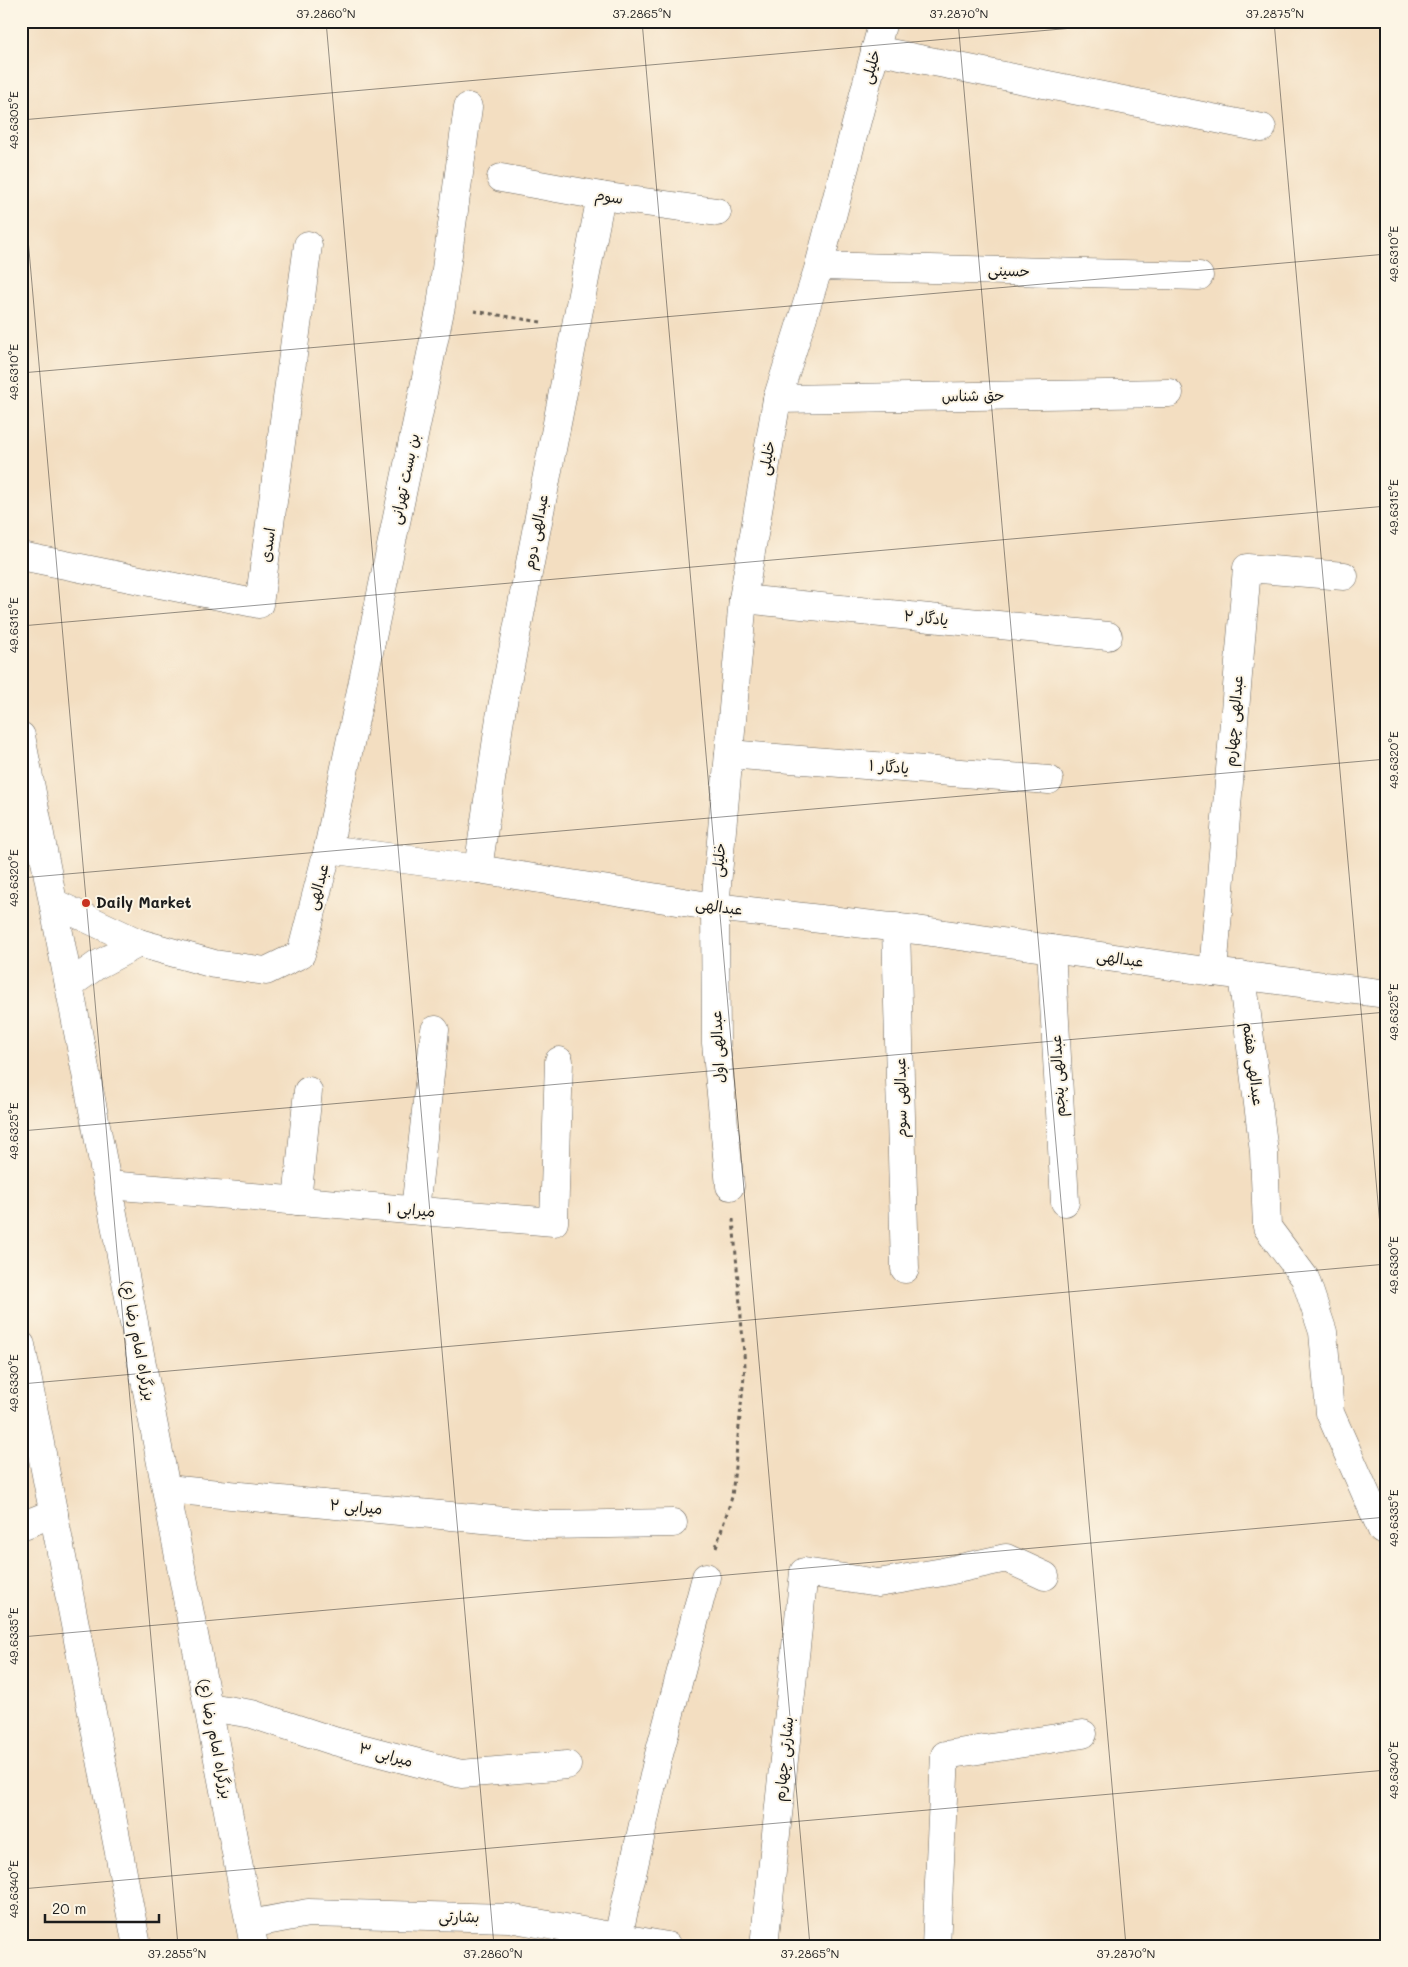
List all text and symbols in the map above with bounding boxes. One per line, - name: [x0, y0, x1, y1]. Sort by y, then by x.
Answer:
- text: 37.2860°N: [296, 5, 356, 21]
- text: 37.2865°N: [613, 5, 671, 21]
- text: 37.2870°N: [930, 5, 988, 21]
- text: 37.2875°N: [1246, 5, 1304, 21]
- street label: خلیلی: [856, 47, 885, 86]
- text: 49.6305°E: [5, 91, 21, 149]
- street label: سوم: [593, 184, 625, 211]
- text: 49.6310°E: [1385, 226, 1401, 282]
- street label: حسینی: [988, 259, 1030, 282]
- text: 49.6310°E: [5, 344, 21, 400]
- street label: حق شناس: [941, 384, 1005, 406]
- street label: بن بست تهرانی: [385, 431, 424, 526]
- street label: خلیلی: [753, 439, 780, 477]
- text: 49.6315°E: [1385, 479, 1401, 535]
- street label: عبدالهی دوم: [518, 492, 555, 572]
- street label: اسدی: [255, 526, 279, 564]
- text: 49.6315°E: [5, 597, 21, 653]
- street label: یادگار ۲: [903, 605, 949, 629]
- street label: عبدالهی چهارم: [1219, 674, 1249, 768]
- text: 49.6320°E: [1385, 731, 1401, 789]
- street label: یادگار ۱: [868, 754, 910, 778]
- street label: خلیلی: [707, 842, 730, 878]
- text: 49.6320°E: [5, 849, 21, 907]
- street label: عبدالهی: [301, 861, 334, 912]
- place label: Daily Market: [96, 892, 192, 912]
- street label: عبدالهی: [694, 893, 744, 920]
- marker: Daily Market: [80, 897, 92, 909]
- street label: عبدالهی: [1095, 945, 1145, 972]
- text: 49.6325°E: [1385, 983, 1401, 1041]
- street label: عبدالهی اول: [705, 1010, 730, 1084]
- street label: عبدالهی هفتم: [1236, 1021, 1269, 1107]
- street label: عبدالهی پنجم: [1045, 1034, 1072, 1118]
- street label: عبدالهی سوم: [889, 1058, 914, 1138]
- text: 49.6325°E: [5, 1102, 21, 1160]
- street label: میرابی ۱: [386, 1197, 436, 1222]
- text: 49.6330°E: [1385, 1236, 1401, 1294]
- street label: بزرگراه امام رضا (ع): [116, 1279, 160, 1403]
- text: 49.6330°E: [5, 1354, 21, 1412]
- text: 49.6335°E: [1385, 1489, 1401, 1547]
- street label: میرابی ۲: [329, 1494, 383, 1519]
- text: 49.6335°E: [5, 1607, 21, 1665]
- street label: بزرگراه امام رضا (ع): [193, 1677, 237, 1801]
- street label: بشارتی چهارم: [769, 1715, 799, 1803]
- street label: میرابی ۳: [357, 1737, 415, 1772]
- text: 49.6340°E: [1385, 1741, 1401, 1799]
- text: 49.6340°E: [5, 1860, 21, 1918]
- scale bar: [45, 1892, 159, 1924]
- text: 20 m: [52, 1898, 86, 1918]
- street label: بشارتی: [438, 1906, 480, 1927]
- text: 37.2855°N: [148, 1945, 206, 1961]
- text: 37.2860°N: [463, 1945, 523, 1961]
- text: 37.2865°N: [781, 1945, 839, 1961]
- text: 37.2870°N: [1097, 1945, 1155, 1961]

